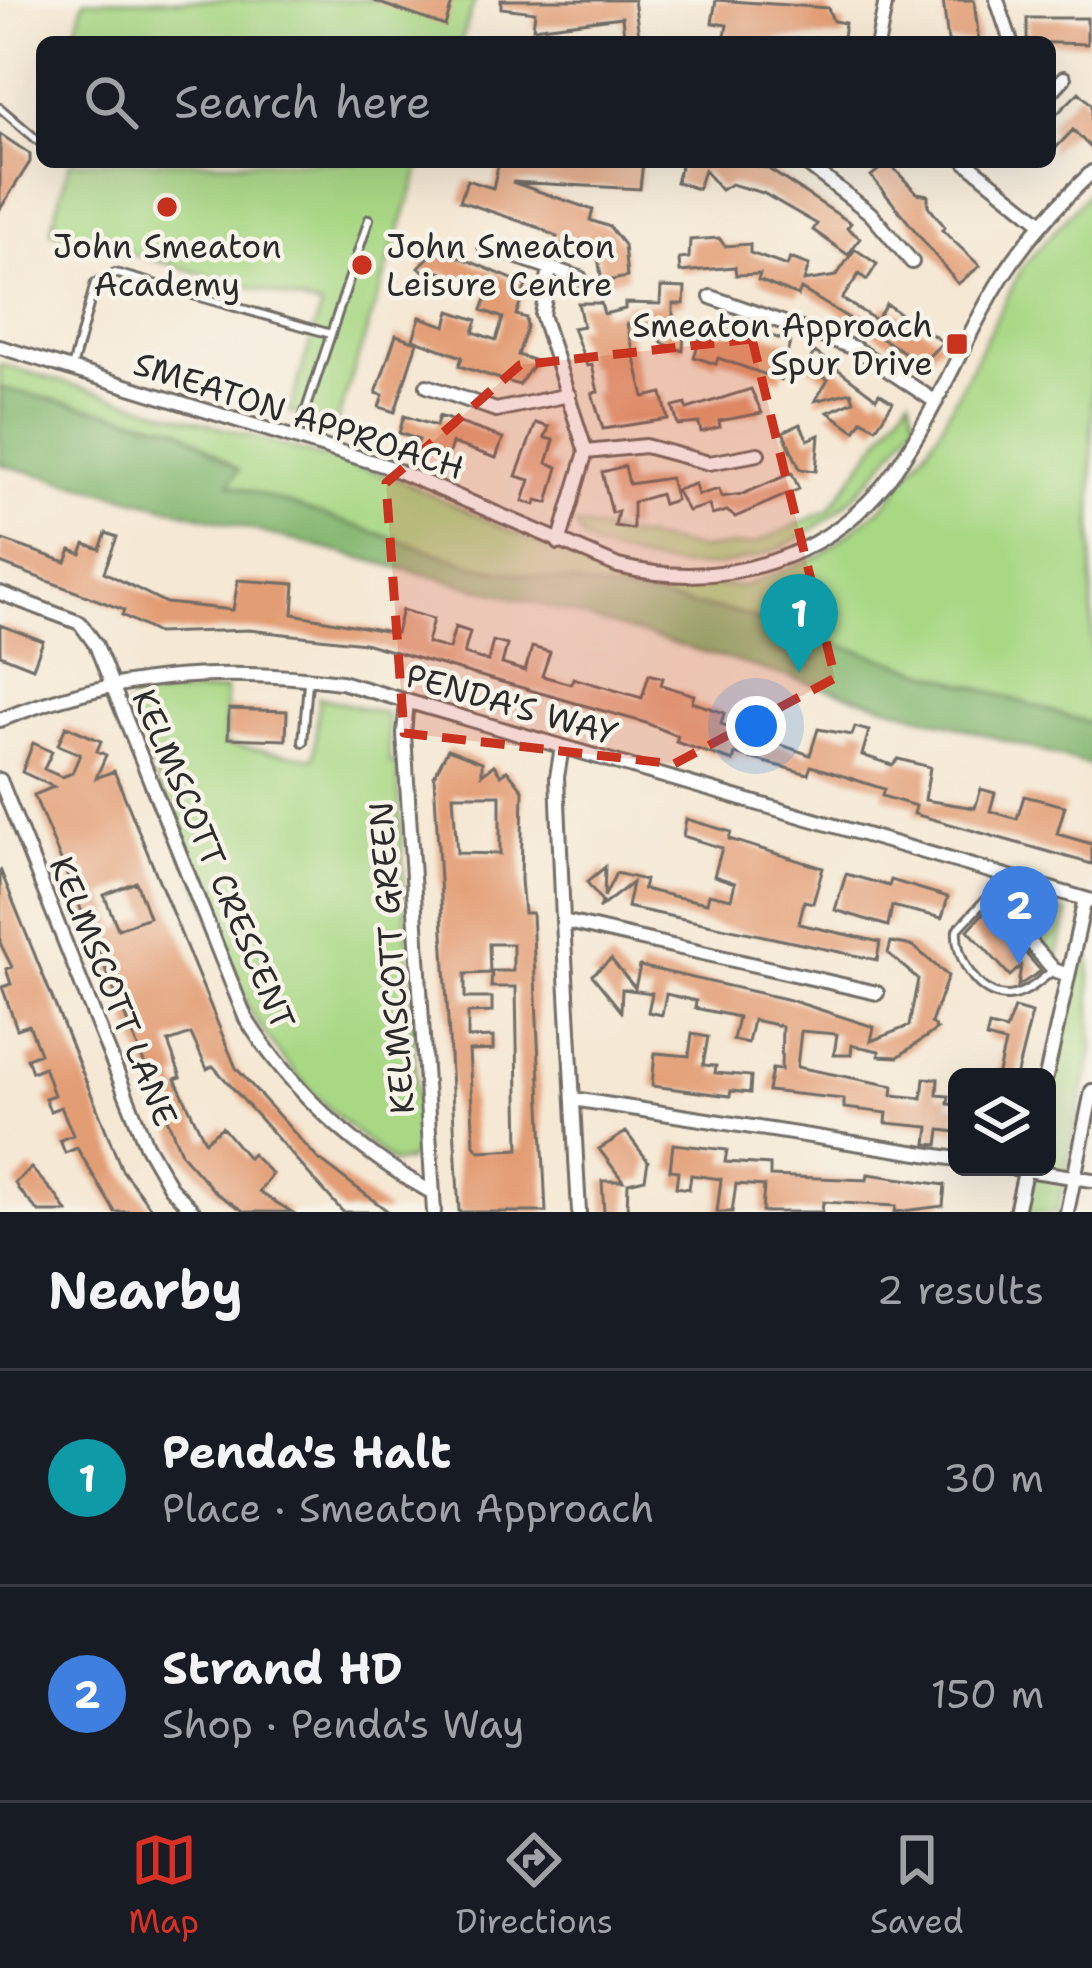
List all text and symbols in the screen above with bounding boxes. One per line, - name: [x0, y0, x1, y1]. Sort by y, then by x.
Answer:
- search box: [36, 36, 1056, 168]
- icon: search: [78, 69, 144, 135]
- text: Search here: [174, 72, 431, 132]
- marker: John Smeaton Academy: [154, 194, 180, 220]
- place label: John Smeaton Academy: [53, 224, 281, 307]
- place label: John Smeaton Leisure Centre: [386, 224, 615, 307]
- marker: John Smeaton Leisure Centre: [349, 252, 375, 278]
- place label: Smeaton Approach Spur Drive: [632, 303, 933, 386]
- marker: Smeaton Approach Spur Drive: [944, 331, 970, 357]
- street label: SMEATON APPROACH: [128, 341, 470, 490]
- pin: 1: [760, 574, 838, 673]
- street label: PENDA'S WAY: [401, 653, 623, 756]
- street label: KELMSCOTT CRESCENT: [121, 682, 306, 1036]
- your location: [726, 696, 786, 756]
- street label: KELMSCOTT GREEN: [358, 800, 425, 1116]
- street label: KELMSCOTT LANE: [39, 850, 188, 1133]
- pin: 2: [980, 866, 1058, 965]
- map controls: [948, 1068, 1056, 1176]
- button: layers: [948, 1068, 1056, 1176]
- text: Nearby: [48, 1256, 243, 1324]
- text: 2 results: [877, 1264, 1044, 1316]
- text: Penda's Halt: [162, 1422, 451, 1482]
- text: 1: [78, 1452, 96, 1504]
- text: 30 m: [943, 1452, 1044, 1504]
- text: Place · Smeaton Approach: [162, 1482, 654, 1534]
- text: Strand HD: [162, 1638, 403, 1698]
- text: 2: [73, 1668, 101, 1720]
- text: 150 m: [931, 1668, 1044, 1720]
- text: Shop · Penda's Way: [162, 1698, 525, 1750]
- tab: Map: [128, 1827, 199, 1944]
- tab: Directions: [456, 1827, 613, 1944]
- tab: Saved: [870, 1827, 964, 1944]

